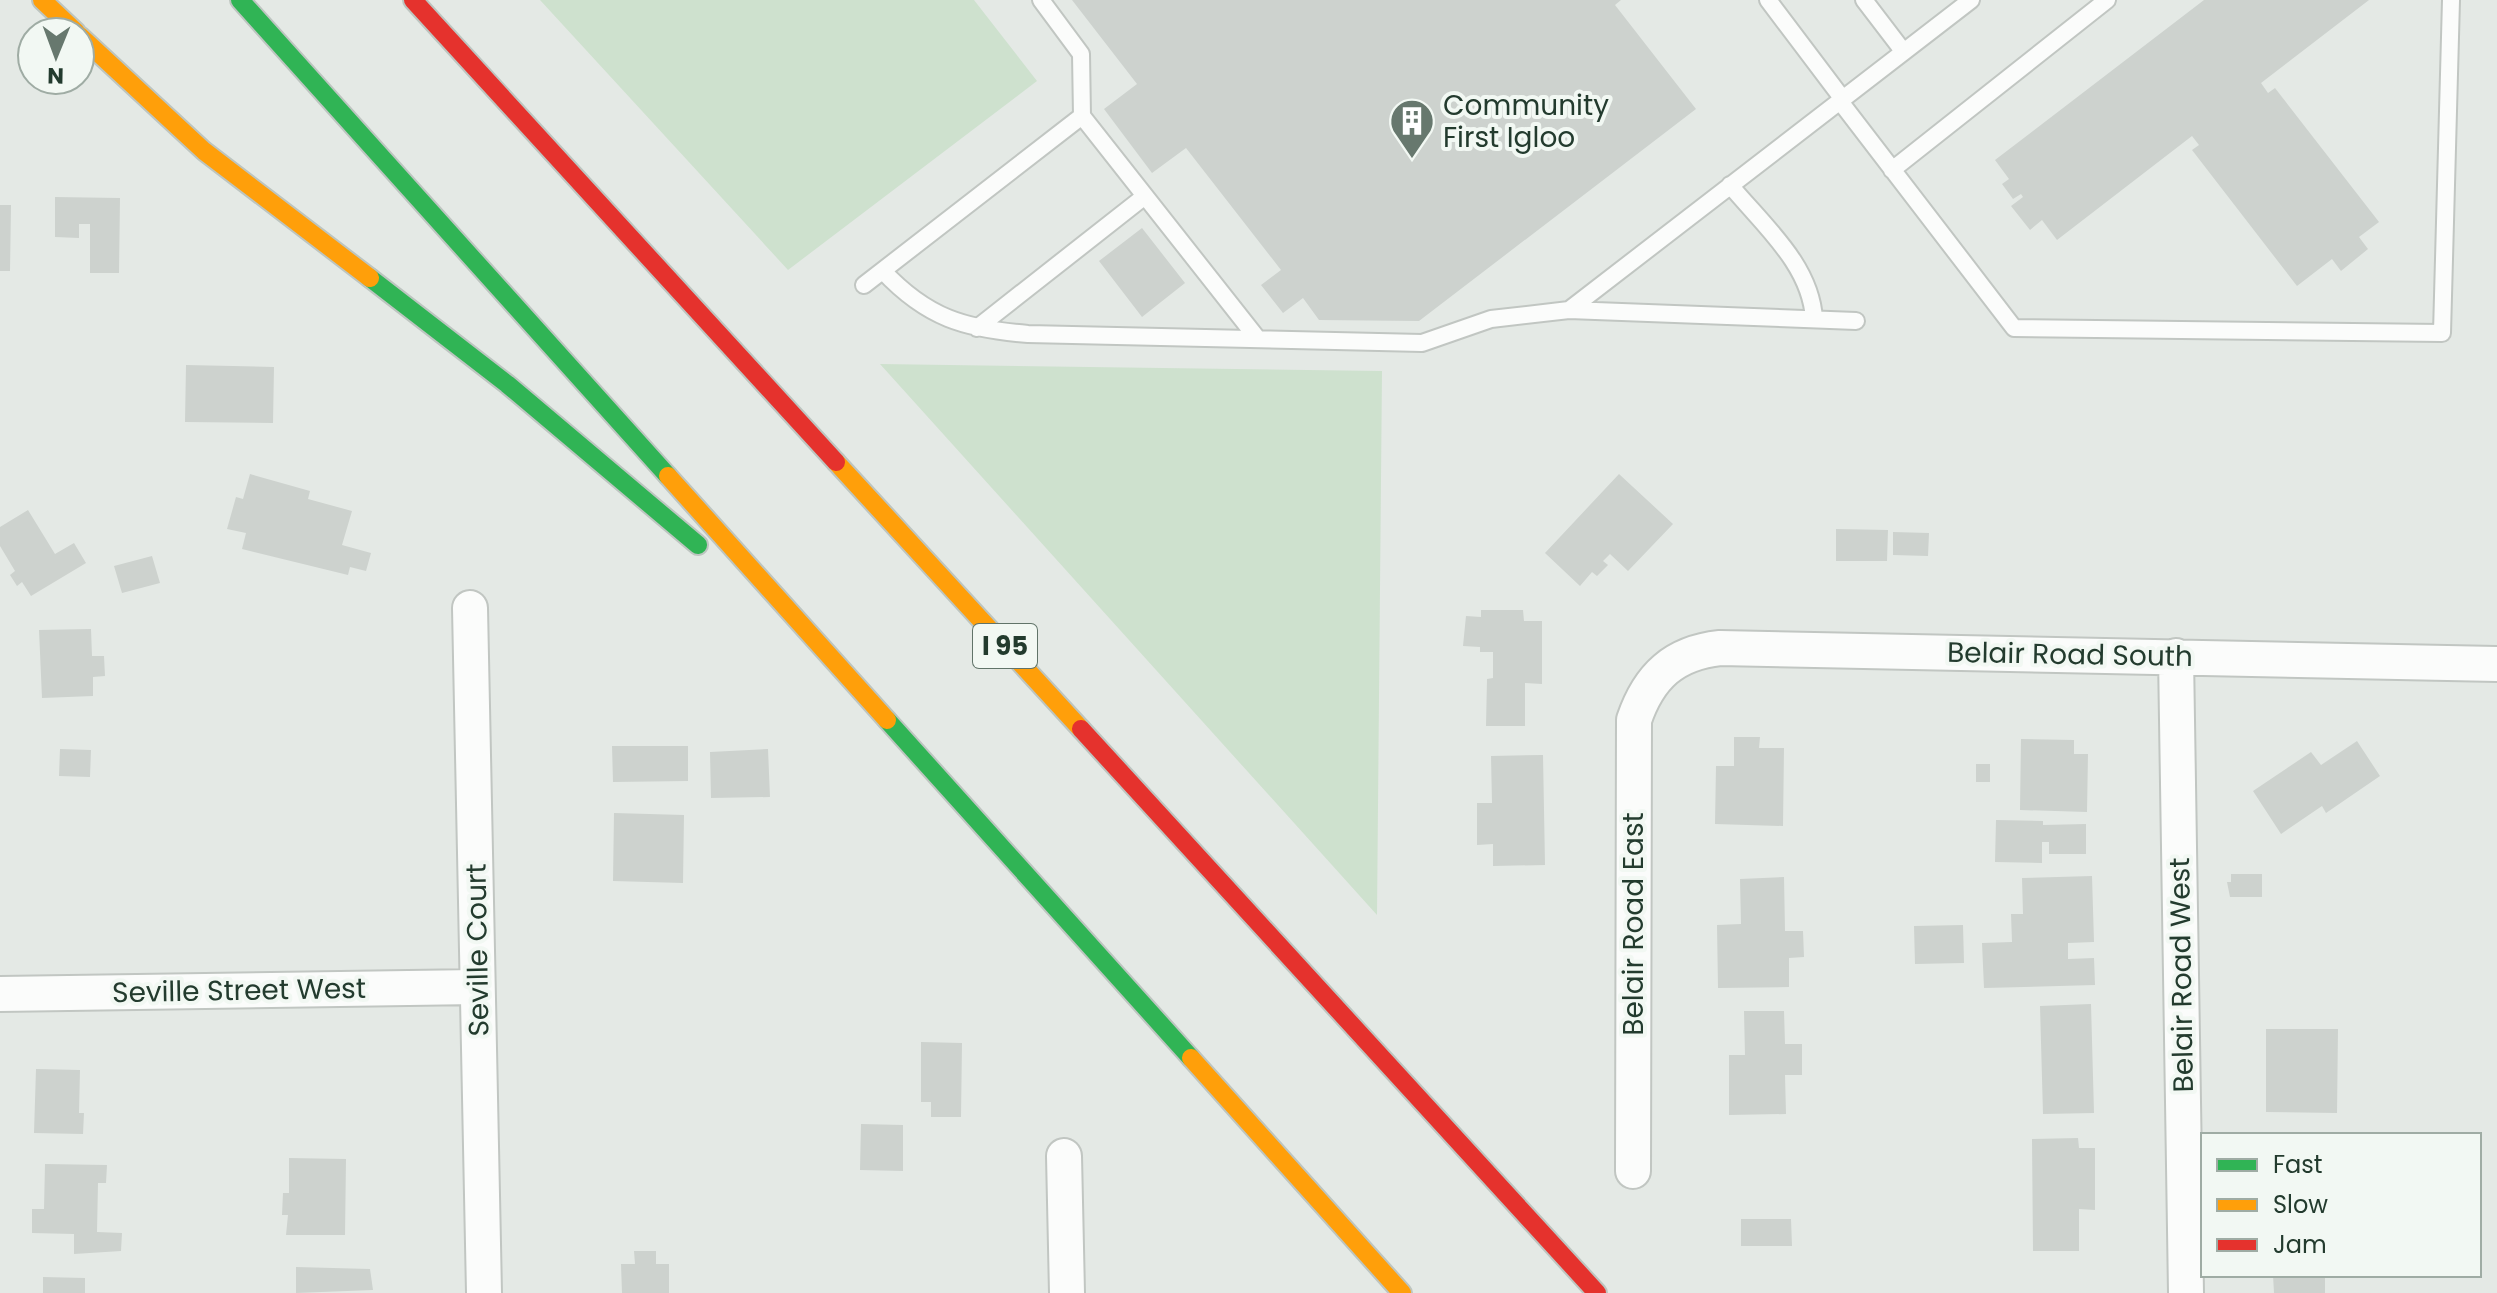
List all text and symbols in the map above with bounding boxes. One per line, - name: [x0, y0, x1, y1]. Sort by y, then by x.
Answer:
- north arrow: [16, 16, 96, 96]
- text: N: [47, 60, 64, 91]
- place label: Community First Igloo: [1443, 86, 1609, 157]
- building icon: Community First Igloo: [1388, 97, 1436, 160]
- road number: I 95: [973, 624, 1037, 668]
- street label: Belair Road South: [1947, 633, 2193, 676]
- street label: Belair Road East: [1614, 812, 1653, 1036]
- street label: Belair Road West: [2160, 857, 2203, 1093]
- street label: Seville Court: [456, 863, 499, 1037]
- street label: Seville Street West: [112, 969, 366, 1012]
- legend: [2201, 1133, 2481, 1277]
- text: Fast: [2273, 1148, 2323, 1181]
- text: Slow: [2273, 1188, 2328, 1221]
- text: Jam: [2273, 1228, 2327, 1261]

